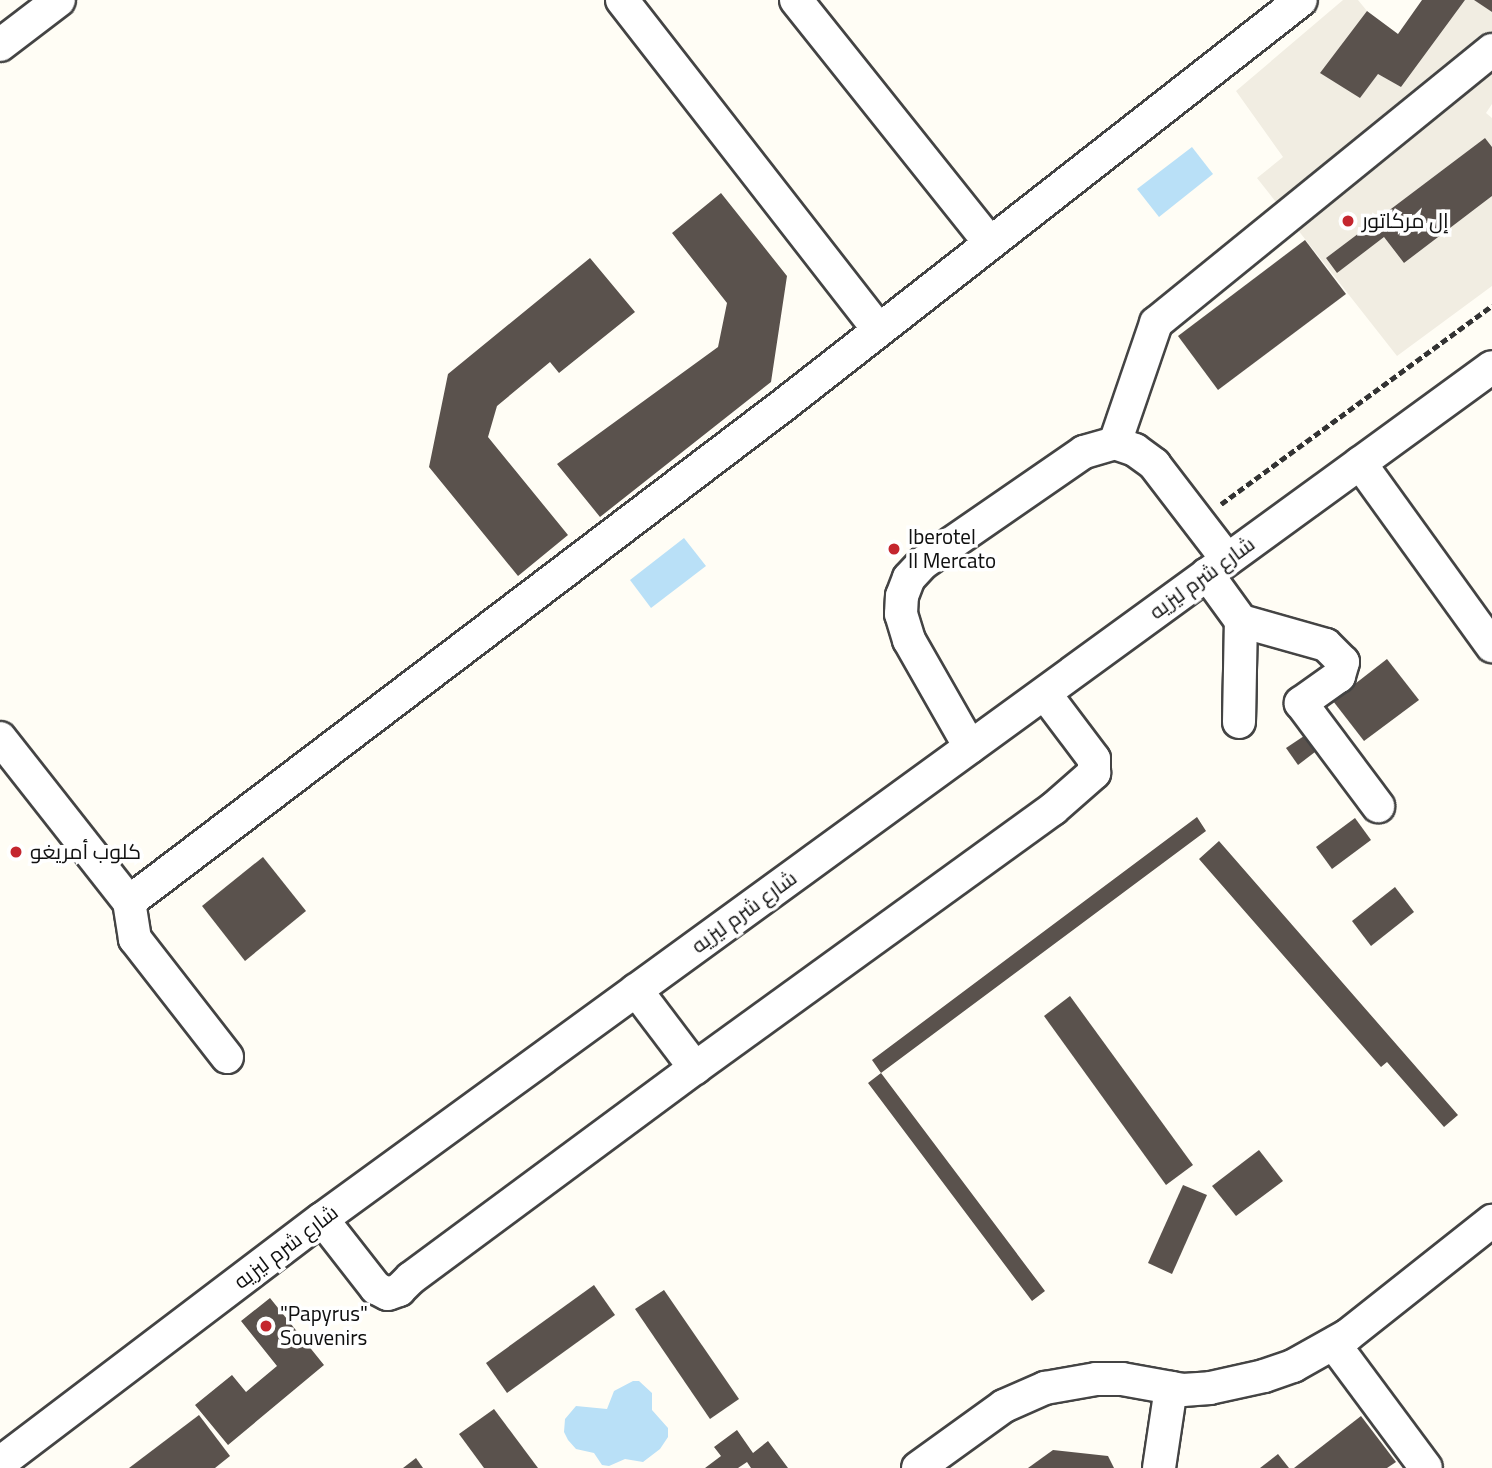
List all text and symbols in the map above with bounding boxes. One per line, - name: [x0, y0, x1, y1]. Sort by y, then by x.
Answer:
- place label: إل مركاتور: [1362, 208, 1449, 234]
- marker: إل مركاتور: [1340, 213, 1356, 229]
- place label: Iberotel Il Mercato: [908, 524, 996, 574]
- street label: شارع شرم ليزيه: [1144, 531, 1260, 625]
- marker: Iberotel Il Mercato: [886, 541, 902, 557]
- place label: كلوب أمريغو: [30, 839, 141, 865]
- marker: كلوب أمريغو: [8, 844, 24, 860]
- street label: شارع شرم ليزيه: [686, 865, 802, 959]
- street label: شارع شرم ليزيه: [229, 1200, 343, 1294]
- place label: "Papyrus" Souvenirs: [280, 1301, 368, 1351]
- marker: "Papyrus" Souvenirs: [258, 1318, 274, 1334]

